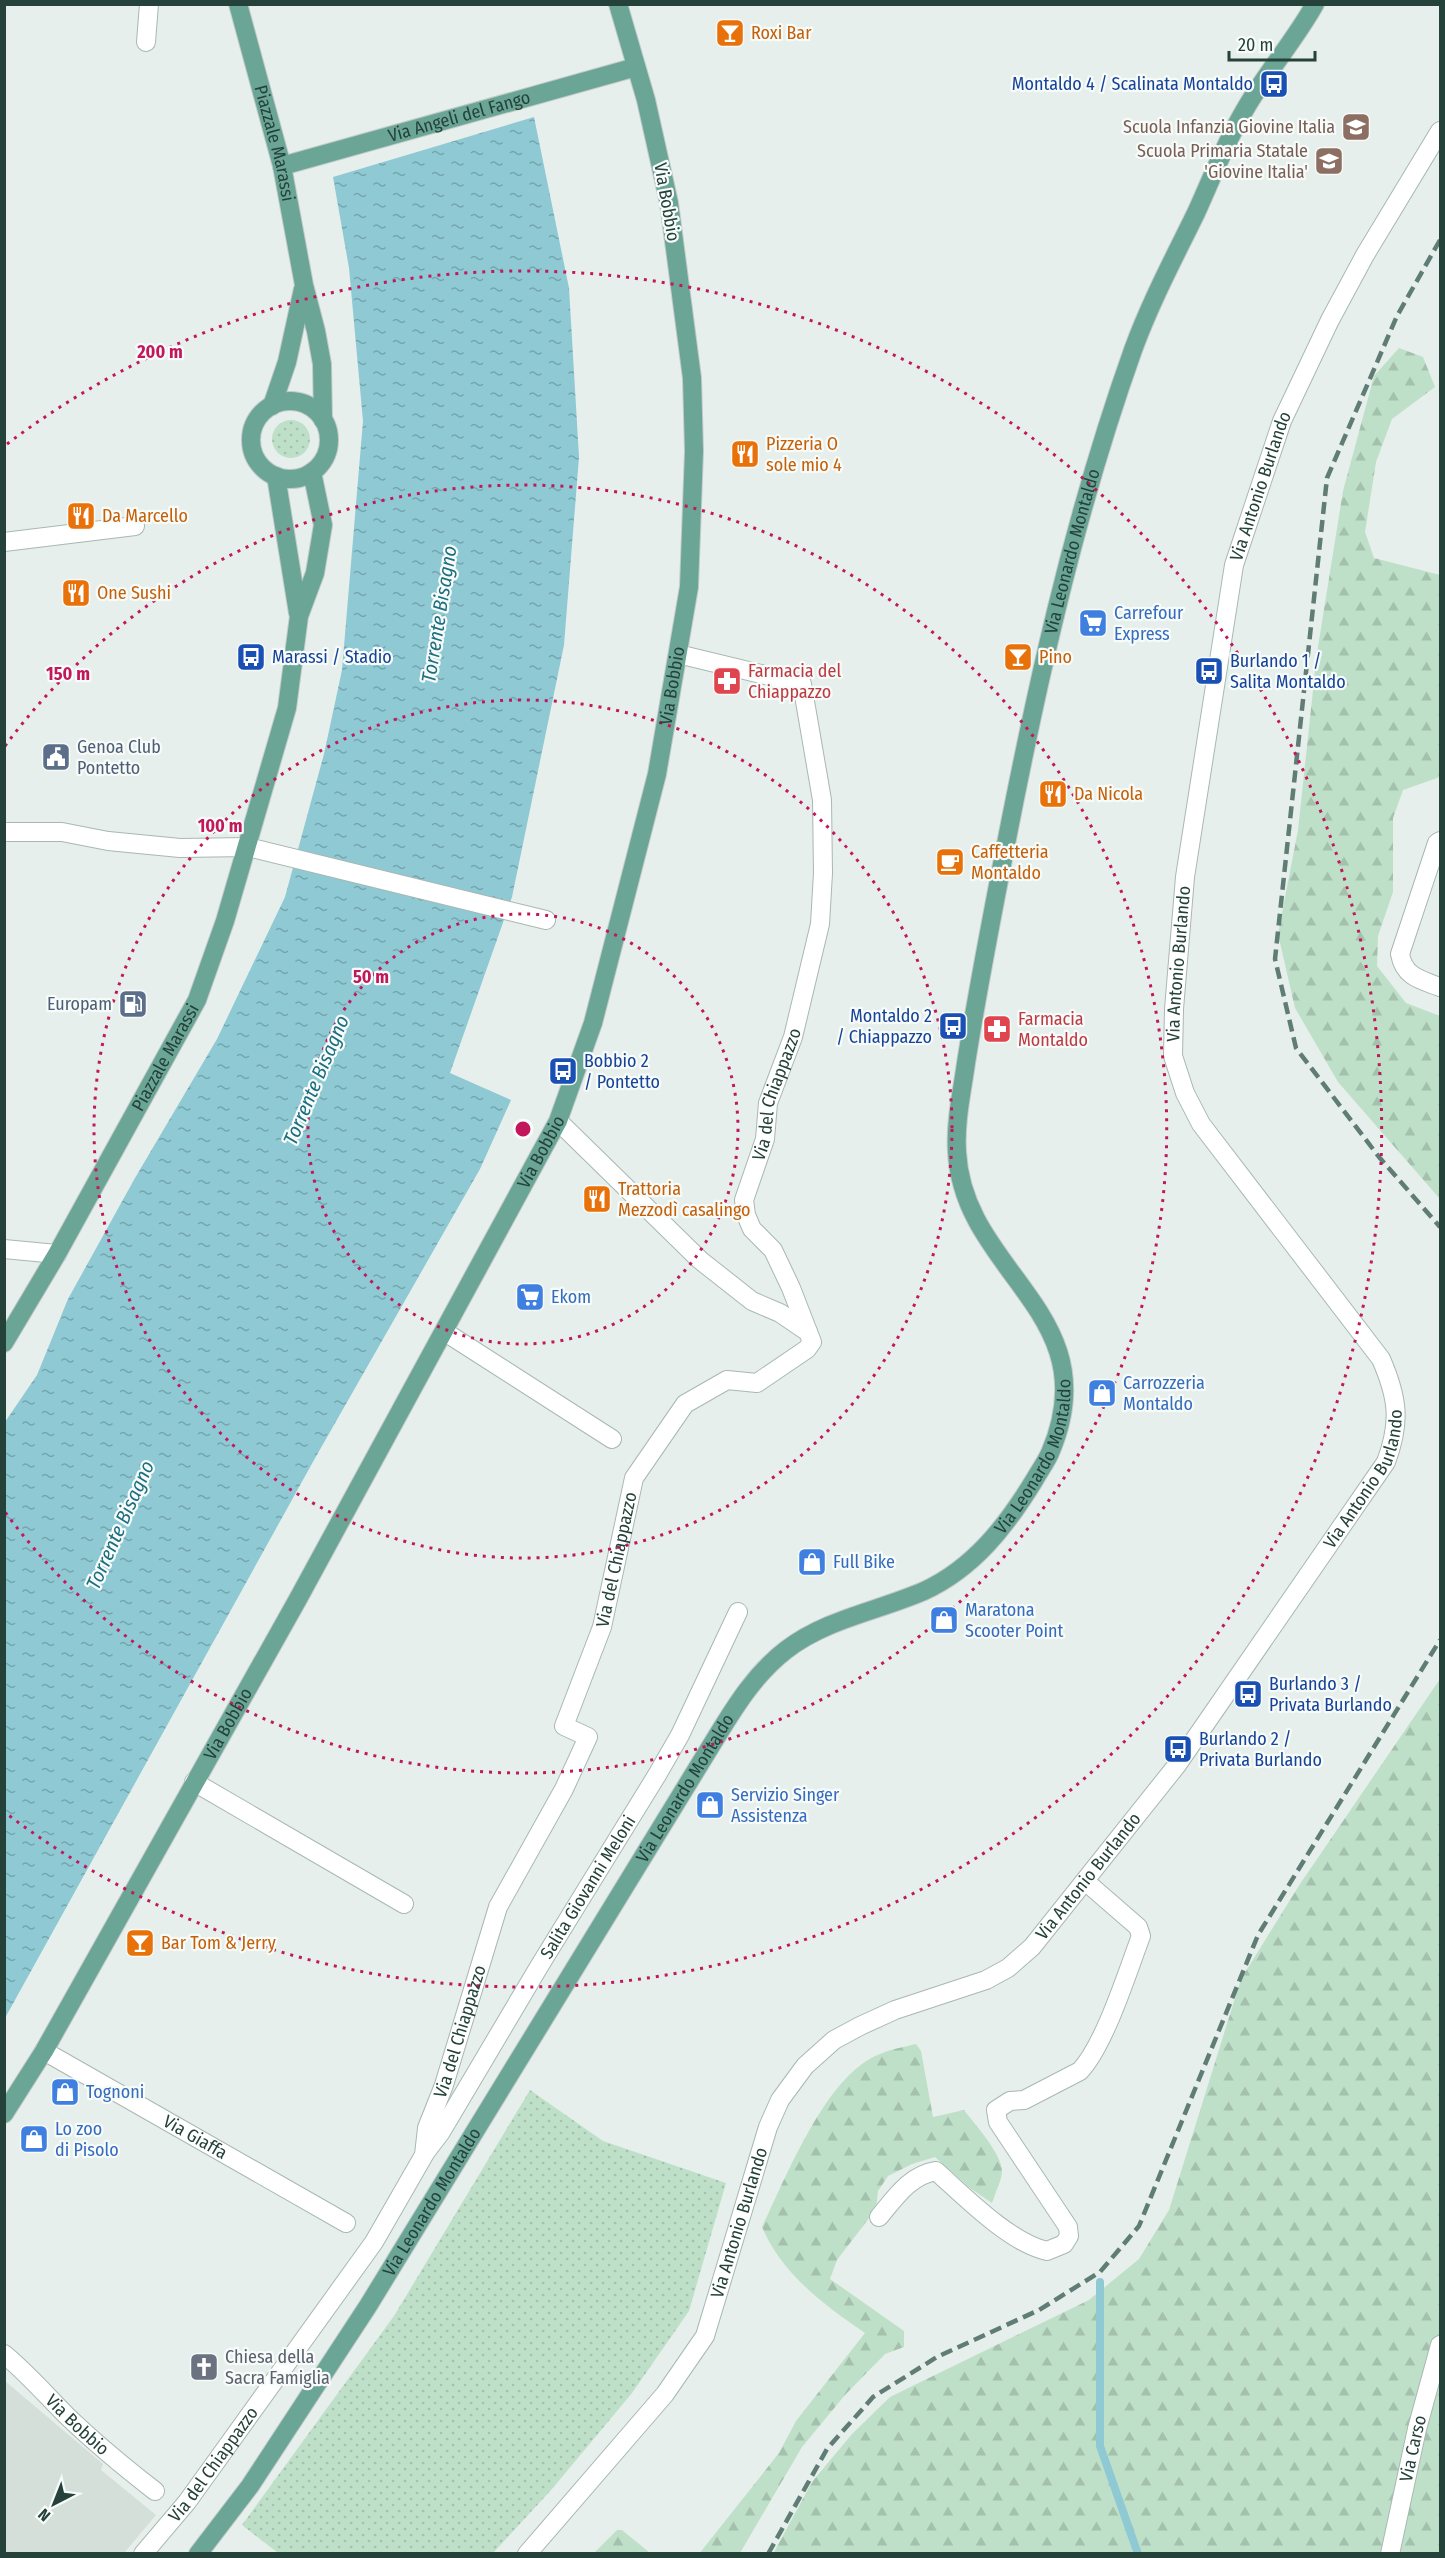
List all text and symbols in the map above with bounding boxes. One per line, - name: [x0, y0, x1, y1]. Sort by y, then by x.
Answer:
- bar icon: Roxi Bar: [714, 17, 746, 49]
- place label: Roxi Bar: [751, 22, 812, 44]
- scale bar: [1229, 24, 1314, 62]
- text: 20 m: [1238, 34, 1273, 56]
- bus stop icon: Montaldo 4 / Scalinata Montaldo: [1258, 68, 1290, 100]
- place label: Montaldo 4 / Scalinata Montaldo: [1012, 73, 1253, 95]
- street label: Piazzale Marassi: [250, 83, 299, 203]
- street label: Via Angeli del Fango: [386, 86, 533, 147]
- school or university icon: Scuola Infanzia Giovine Italia: [1340, 111, 1372, 143]
- place label: Scuola Infanzia Giovine Italia: [1123, 116, 1335, 138]
- place label: Scuola Primaria Statale 'Giovine Italia': [1137, 140, 1308, 183]
- school or university icon: Scuola Primaria Statale 'Giovine Italia': [1313, 145, 1345, 177]
- street label: Via Bobbio: [649, 161, 685, 243]
- text: 200 m: [136, 341, 183, 363]
- street label: Via Antonio Burlando: [1225, 408, 1296, 564]
- place label: Pizzeria O sole mio 4: [766, 433, 842, 476]
- restaurant icon: Pizzeria O sole mio 4: [729, 438, 761, 470]
- street label: Via Leonardo Montaldo: [1040, 466, 1105, 636]
- restaurant icon: Da Marcello: [65, 500, 97, 532]
- place label: Da Marcello: [102, 505, 188, 527]
- water label: Torrente Bisagno: [416, 544, 462, 684]
- restaurant icon: One Sushi: [60, 577, 92, 609]
- place label: One Sushi: [97, 582, 171, 604]
- place label: Carrefour Express: [1114, 602, 1184, 645]
- supermarket icon: Carrefour Express: [1077, 607, 1109, 639]
- bus stop icon: Marassi / Stadio: [235, 641, 267, 673]
- bar icon: Pino: [1002, 641, 1034, 673]
- street label: Via Bobbio: [655, 645, 690, 727]
- place label: Marassi / Stadio: [272, 646, 392, 668]
- place label: Pino: [1039, 646, 1072, 668]
- place label: Burlando 1 / Salita Montaldo: [1230, 650, 1346, 693]
- bus stop icon: Burlando 1 / Salita Montaldo: [1193, 655, 1225, 687]
- place label: Farmacia del Chiappazzo: [748, 660, 841, 703]
- text: 150 m: [46, 663, 90, 685]
- pharmacy icon: Farmacia del Chiappazzo: [711, 665, 743, 697]
- place label: Genoa Club Pontetto: [77, 736, 161, 779]
- public building icon: Genoa Club Pontetto: [40, 741, 72, 773]
- restaurant icon: Da Nicola: [1037, 778, 1069, 810]
- place label: Da Nicola: [1074, 783, 1143, 805]
- text: 100 m: [198, 815, 242, 837]
- place label: Caffetteria Montaldo: [971, 841, 1049, 884]
- cafe icon: Caffetteria Montaldo: [934, 846, 966, 878]
- street label: Via Antonio Burlando: [1162, 885, 1195, 1042]
- text: 50 m: [353, 966, 389, 988]
- fuel station icon: Europam: [117, 988, 149, 1020]
- place label: Europam: [47, 993, 112, 1015]
- street label: Piazzale Marassi: [127, 1000, 204, 1115]
- place label: Montaldo 2 / Chiappazzo: [836, 1005, 932, 1048]
- place label: Farmacia Montaldo: [1018, 1008, 1088, 1051]
- bus stop icon: Montaldo 2 / Chiappazzo: [937, 1010, 969, 1042]
- water label: Torrente Bisagno: [278, 1012, 354, 1148]
- pharmacy icon: Farmacia Montaldo: [981, 1013, 1013, 1045]
- street label: Via del Chiappazzo: [747, 1026, 806, 1164]
- place label: Bobbio 2 / Pontetto: [584, 1050, 660, 1093]
- bus stop icon: Bobbio 2 / Pontetto: [547, 1055, 579, 1087]
- street label: Via Bobbio: [513, 1112, 570, 1192]
- centre of rings: [513, 1119, 533, 1139]
- place label: Trattoria Mezzodì casalingo: [618, 1178, 751, 1221]
- restaurant icon: Trattoria Mezzodì casalingo: [581, 1183, 613, 1215]
- supermarket icon: Ekom: [514, 1281, 546, 1313]
- place label: Ekom: [551, 1286, 591, 1308]
- place label: Carrozzeria Montaldo: [1123, 1372, 1205, 1415]
- shop icon: Carrozzeria Montaldo: [1086, 1377, 1118, 1409]
- street label: Via Leonardo Montaldo: [990, 1378, 1075, 1538]
- street label: Via Antonio Burlando: [1319, 1409, 1407, 1553]
- water label: Torrente Bisagno: [81, 1457, 159, 1593]
- street label: Via del Chiappazzo: [591, 1490, 642, 1629]
- shop icon: Full Bike: [796, 1546, 828, 1578]
- place label: Full Bike: [833, 1551, 895, 1573]
- place label: Maratona Scooter Point: [965, 1599, 1064, 1642]
- shop icon: Maratona Scooter Point: [928, 1604, 960, 1636]
- place label: Burlando 3 / Privata Burlando: [1269, 1673, 1392, 1716]
- bus stop icon: Burlando 3 / Privata Burlando: [1232, 1678, 1264, 1710]
- street label: Via Bobbio: [199, 1684, 257, 1764]
- street label: Via Leonardo Montaldo: [631, 1710, 739, 1867]
- place label: Burlando 2 / Privata Burlando: [1199, 1728, 1322, 1771]
- bus stop icon: Burlando 2 / Privata Burlando: [1162, 1733, 1194, 1765]
- place label: Servizio Singer Assistenza: [731, 1784, 840, 1827]
- shop icon: Servizio Singer Assistenza: [694, 1789, 726, 1821]
- street label: Via Antonio Burlando: [1031, 1808, 1146, 1944]
- street label: Salita Giovanni Meloni: [536, 1811, 640, 1963]
- bar icon: Bar Tom & Jerry: [124, 1927, 156, 1959]
- place label: Bar Tom & Jerry: [161, 1932, 276, 1954]
- street label: Via del Chiappazzo: [429, 1963, 491, 2101]
- shop icon: Tognoni: [49, 2076, 81, 2108]
- place label: Tognoni: [86, 2081, 144, 2103]
- street label: Via Giaffa: [159, 2110, 231, 2164]
- place label: Lo zoo di Pisolo: [55, 2118, 119, 2161]
- shop icon: Lo zoo di Pisolo: [18, 2123, 50, 2155]
- street label: Via Leonardo Montaldo: [378, 2123, 486, 2280]
- street label: Via Antonio Burlando: [706, 2145, 772, 2301]
- place label: Chiesa della Sacra Famiglia: [225, 2346, 330, 2389]
- church icon: Chiesa della Sacra Famiglia: [188, 2351, 220, 2383]
- street label: Via Bobbio: [41, 2390, 114, 2460]
- street label: Via del Chiappazzo: [164, 2402, 263, 2527]
- street label: Via Carso: [1395, 2413, 1431, 2484]
- north arrow: [24, 2474, 84, 2534]
- text: N: [34, 2505, 54, 2525]

